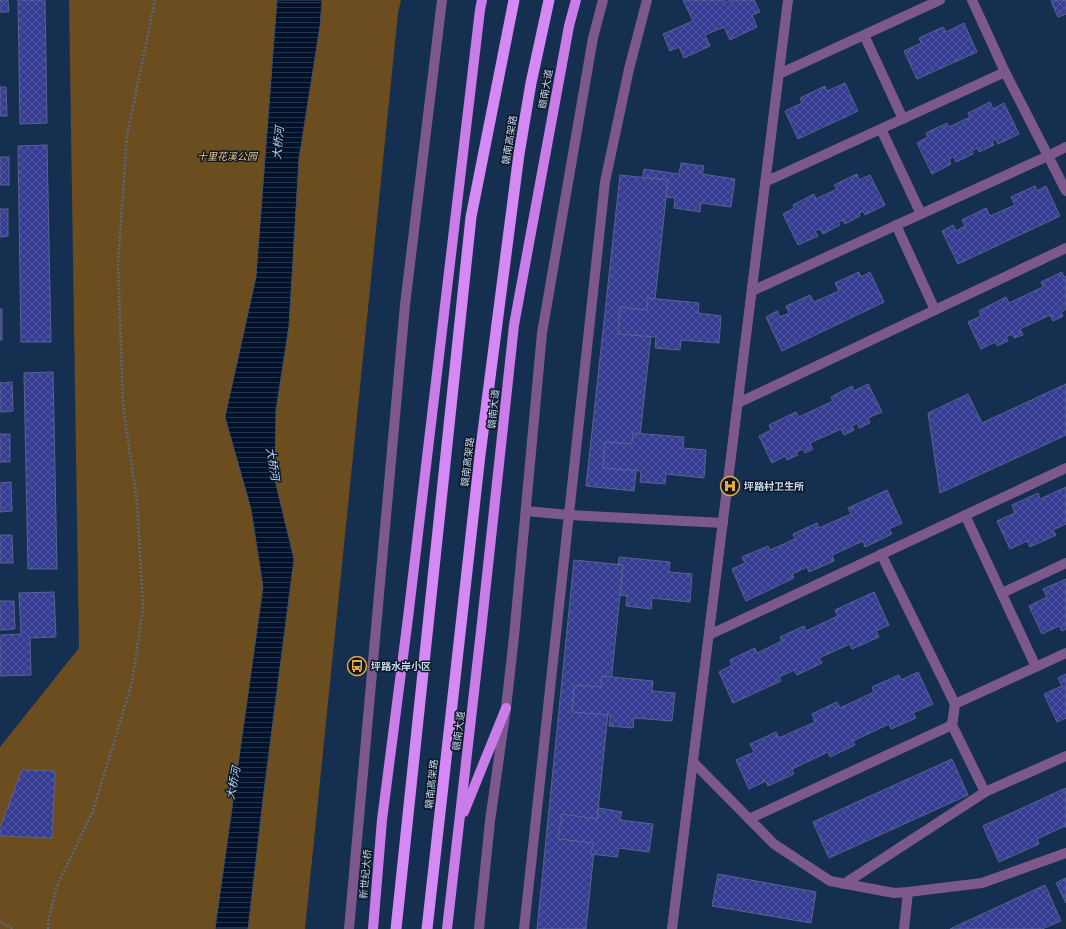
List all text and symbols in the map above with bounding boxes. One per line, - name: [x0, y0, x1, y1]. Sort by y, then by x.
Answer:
- street label: 赣南大道: [534, 68, 555, 110]
- street label: 赣南高架路: [497, 114, 520, 166]
- water label: 大桥河: [268, 124, 287, 160]
- park label: 十里花溪公园: [197, 148, 259, 163]
- street label: 赣南大道: [483, 388, 502, 430]
- street label: 赣南高架路: [456, 436, 477, 488]
- water label: 大桥河: [264, 446, 285, 483]
- hospital icon: 坪路村卫生所: [719, 475, 741, 497]
- place label: 坪路村卫生所: [744, 478, 804, 493]
- bus stop icon: 坪路水岸小区: [346, 655, 368, 677]
- place label: 坪路水岸小区: [371, 658, 431, 673]
- street label: 赣南大道: [448, 710, 467, 752]
- street label: 赣南高架路: [420, 758, 441, 810]
- water label: 大桥河: [221, 763, 243, 801]
- street label: 新世纪大桥: [355, 848, 374, 900]

